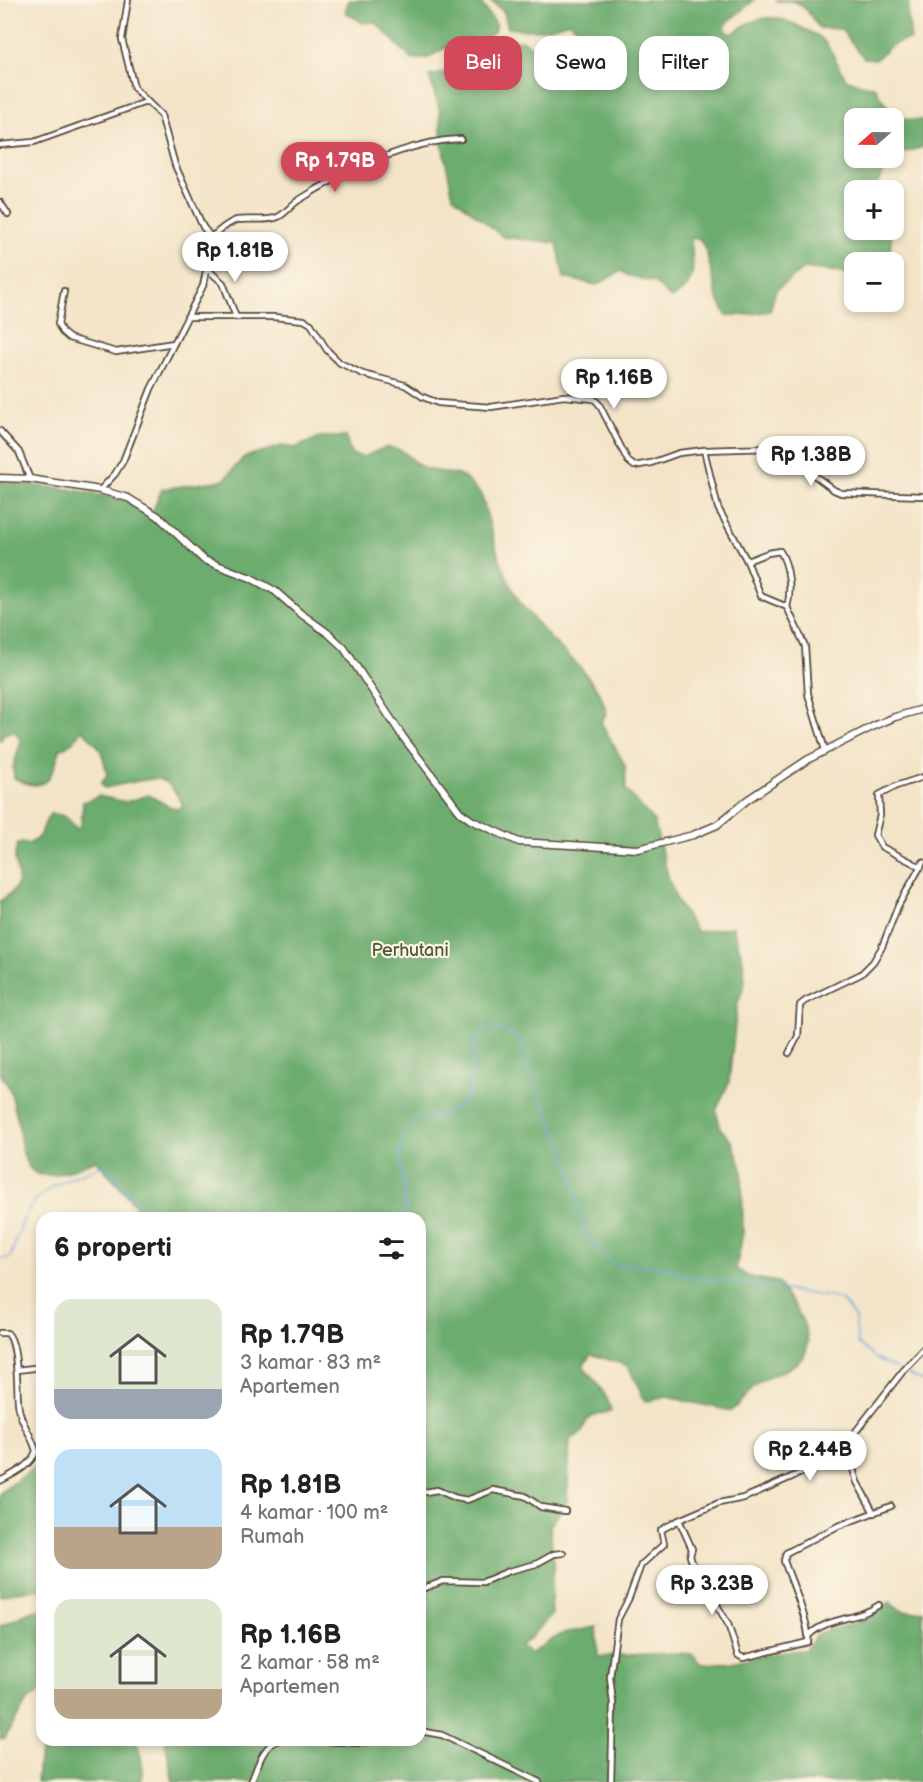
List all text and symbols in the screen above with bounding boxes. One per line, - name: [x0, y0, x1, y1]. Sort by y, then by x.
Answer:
- chip: Beli: [444, 36, 522, 90]
- chip: Sewa: [534, 36, 627, 90]
- chip: Filter: [639, 36, 729, 90]
- north arrow: [844, 108, 904, 168]
- map controls: [844, 108, 904, 312]
- pin: Rp 1.79B: [273, 142, 397, 193]
- text: Rp 1.79B: [295, 149, 375, 173]
- button: +: [844, 180, 904, 240]
- pin: Rp 1.81B: [173, 232, 297, 283]
- text: Rp 1.81B: [196, 239, 274, 263]
- button: −: [844, 252, 904, 312]
- pin: Rp 1.16B: [552, 359, 676, 410]
- text: Rp 1.16B: [575, 366, 653, 390]
- pin: Rp 1.38B: [749, 436, 873, 487]
- text: Rp 1.38B: [770, 443, 852, 467]
- park label: Perhutani: [371, 940, 449, 961]
- icon: filters: [375, 1232, 408, 1265]
- text: 6 properti: [54, 1233, 172, 1264]
- text: Rp 1.79B: [240, 1320, 344, 1351]
- icon: home: [102, 1323, 174, 1395]
- text: 3 kamar · 83 m²: [240, 1351, 381, 1375]
- text: Apartemen: [240, 1375, 340, 1399]
- pin: Rp 2.44B: [748, 1431, 872, 1482]
- text: Rp 2.44B: [768, 1438, 852, 1462]
- text: Rp 1.81B: [240, 1470, 341, 1501]
- icon: home: [102, 1473, 174, 1545]
- text: 4 kamar · 100 m²: [240, 1501, 388, 1525]
- text: Rumah: [240, 1525, 304, 1549]
- pin: Rp 3.23B: [650, 1565, 774, 1616]
- text: Rp 3.23B: [670, 1572, 754, 1596]
- text: Rp 1.16B: [240, 1620, 341, 1651]
- icon: home: [102, 1623, 174, 1695]
- text: 2 kamar · 58 m²: [240, 1651, 380, 1675]
- text: Apartemen: [240, 1675, 340, 1699]

